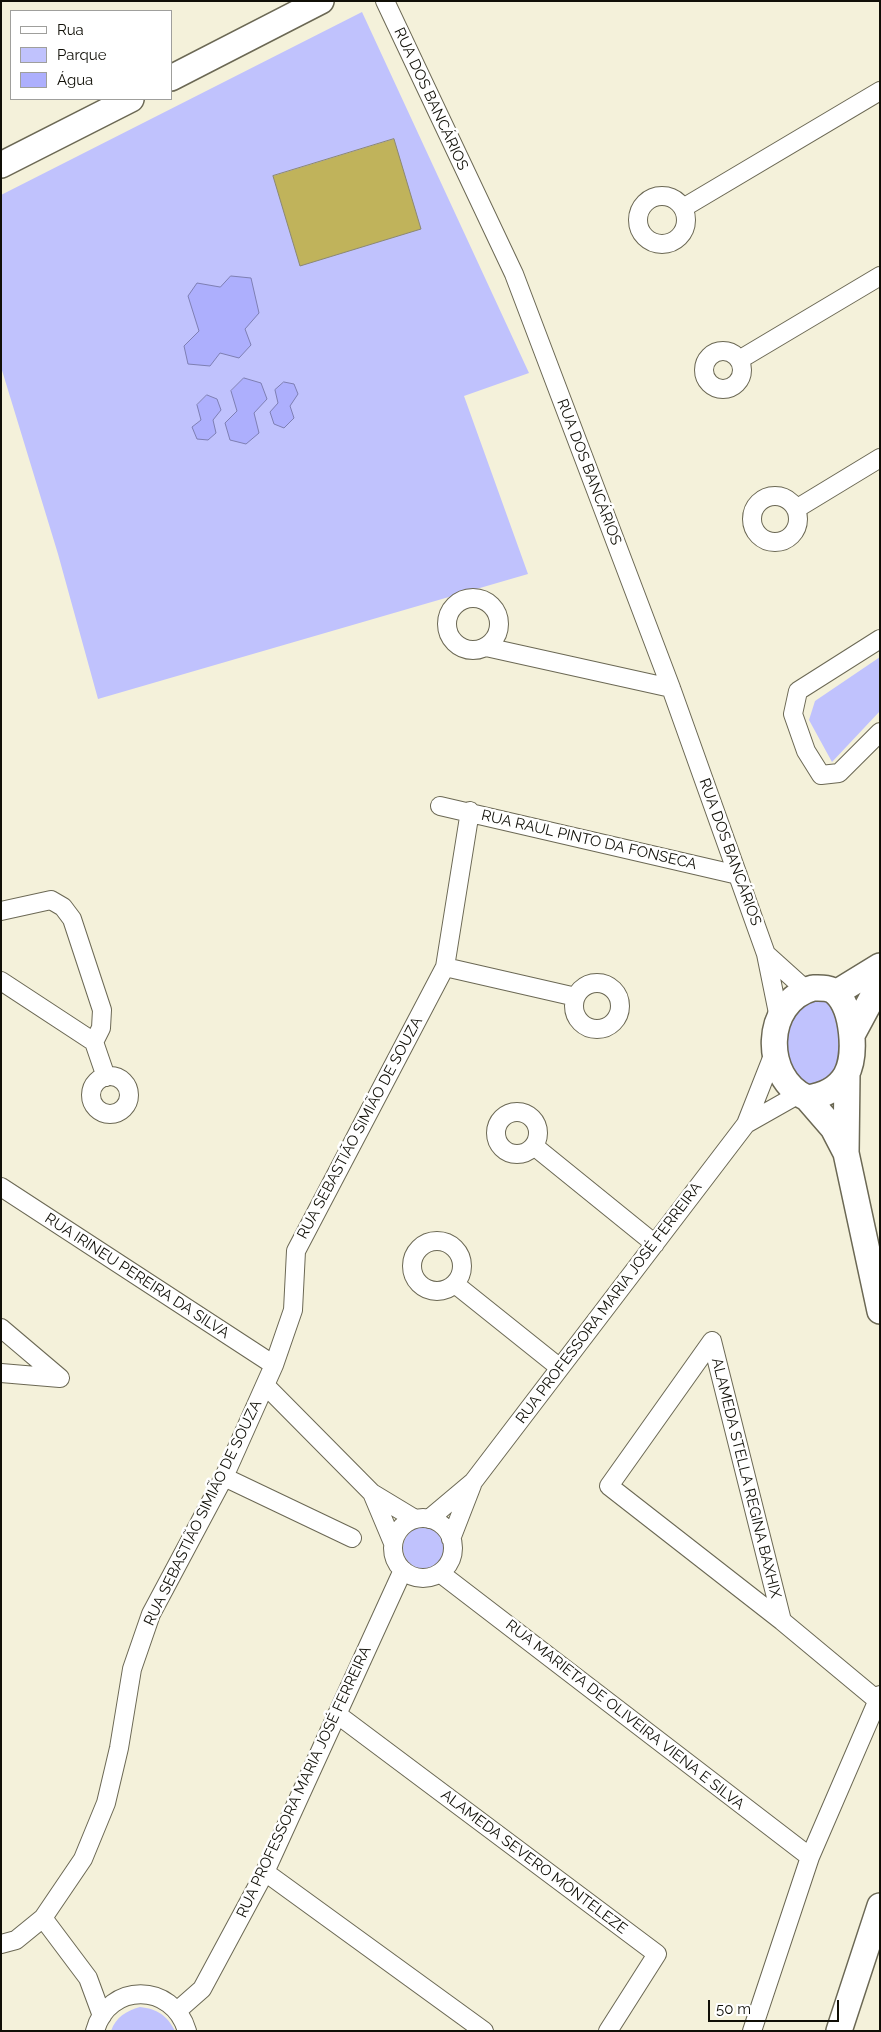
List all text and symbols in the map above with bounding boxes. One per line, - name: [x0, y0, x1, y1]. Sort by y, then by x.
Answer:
- legend: [10, 10, 172, 100]
- text: Rua: [57, 21, 84, 39]
- street label: RUA DOS BANCÁRIOS: [390, 25, 472, 173]
- text: Parque: [57, 46, 106, 64]
- text: Água: [57, 71, 93, 89]
- street label: RUA DOS BANCÁRIOS: [553, 396, 625, 548]
- street label: RUA DOS BANCÁRIOS: [695, 776, 765, 928]
- street label: RUA RAUL PINTO DA FONSECA: [480, 806, 698, 874]
- street label: RUA SEBASTIÃO SIMIÃO DE SOUZA: [294, 1014, 426, 1242]
- street label: RUA PROFESSORA MARIA JOSÉ FERREIRA: [512, 1179, 706, 1427]
- street label: RUA IRINEU PEREIRA DA SILVA: [41, 1210, 233, 1342]
- street label: ALAMEDA STELLA REGINA BAXHIX: [707, 1356, 785, 1600]
- street label: RUA SEBASTIÃO SIMIÃO DE SOUZA: [140, 1397, 266, 1629]
- street label: RUA MARIETA DE OLIVEIRA VIENA E SILVA: [502, 1616, 748, 1814]
- street label: RUA PROFESSORA MARIA JOSÉ FERREIRA: [233, 1643, 375, 1921]
- street label: ALAMEDA SEVERO MONTELEZE: [437, 1786, 631, 1938]
- scale bar: [711, 1990, 842, 2022]
- text: 50 m: [716, 2000, 751, 2018]

